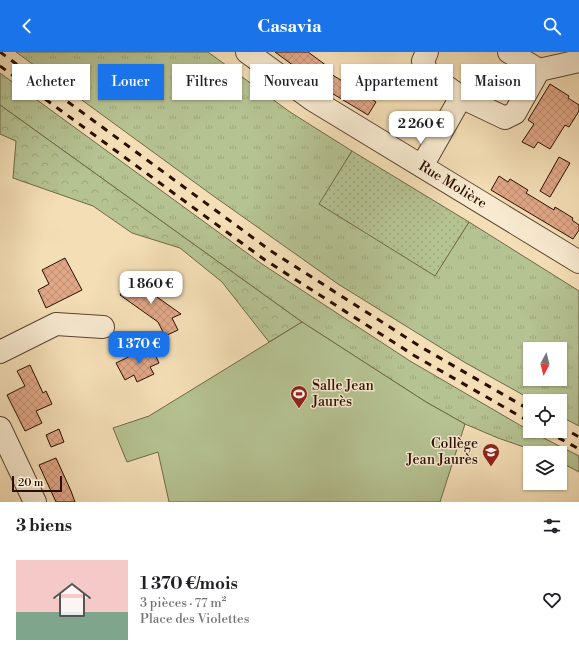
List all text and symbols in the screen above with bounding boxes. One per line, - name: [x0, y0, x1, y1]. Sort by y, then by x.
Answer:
- icon: back: [16, 15, 38, 37]
- text: Casavia: [257, 15, 322, 38]
- icon: search: [541, 15, 563, 37]
- chip: Acheter: [12, 64, 90, 100]
- chip: Louer: [98, 64, 164, 100]
- chip: Filtres: [172, 64, 242, 100]
- chip: Nouveau: [250, 64, 333, 100]
- chip: Appartement: [341, 64, 453, 100]
- chip: Maison: [461, 64, 535, 100]
- pin: 2 260 €: [384, 111, 458, 145]
- text: 2 260 €: [398, 116, 444, 132]
- street label: Rue Molière: [415, 157, 490, 213]
- pin: 1 860 €: [114, 271, 188, 305]
- text: 1 860 €: [129, 276, 173, 292]
- pin: 1 370 €: [102, 331, 176, 365]
- text: 1 370 €: [117, 336, 161, 352]
- north arrow: [523, 342, 567, 386]
- map controls: [523, 342, 567, 490]
- place label: Salle Jean Jaurès: [311, 377, 375, 411]
- sports icon: Salle Jean Jaurès: [289, 384, 309, 409]
- button: locate: [523, 394, 567, 438]
- place label: Collège Jean Jaurès: [405, 435, 478, 469]
- school or university icon: Collège Jean Jaurès: [481, 442, 501, 467]
- button: layers: [523, 446, 567, 490]
- scale bar: [12, 474, 62, 493]
- text: 20 m: [18, 476, 43, 490]
- text: 3 biens: [16, 515, 72, 537]
- icon: filters: [541, 515, 563, 537]
- text: 1 370 €/mois: [140, 573, 238, 595]
- icon: home: [48, 576, 96, 624]
- icon: heart: [541, 589, 563, 611]
- text: 3 pièces · 77 m²: [140, 595, 226, 611]
- text: Place des Violettes: [140, 611, 249, 627]

